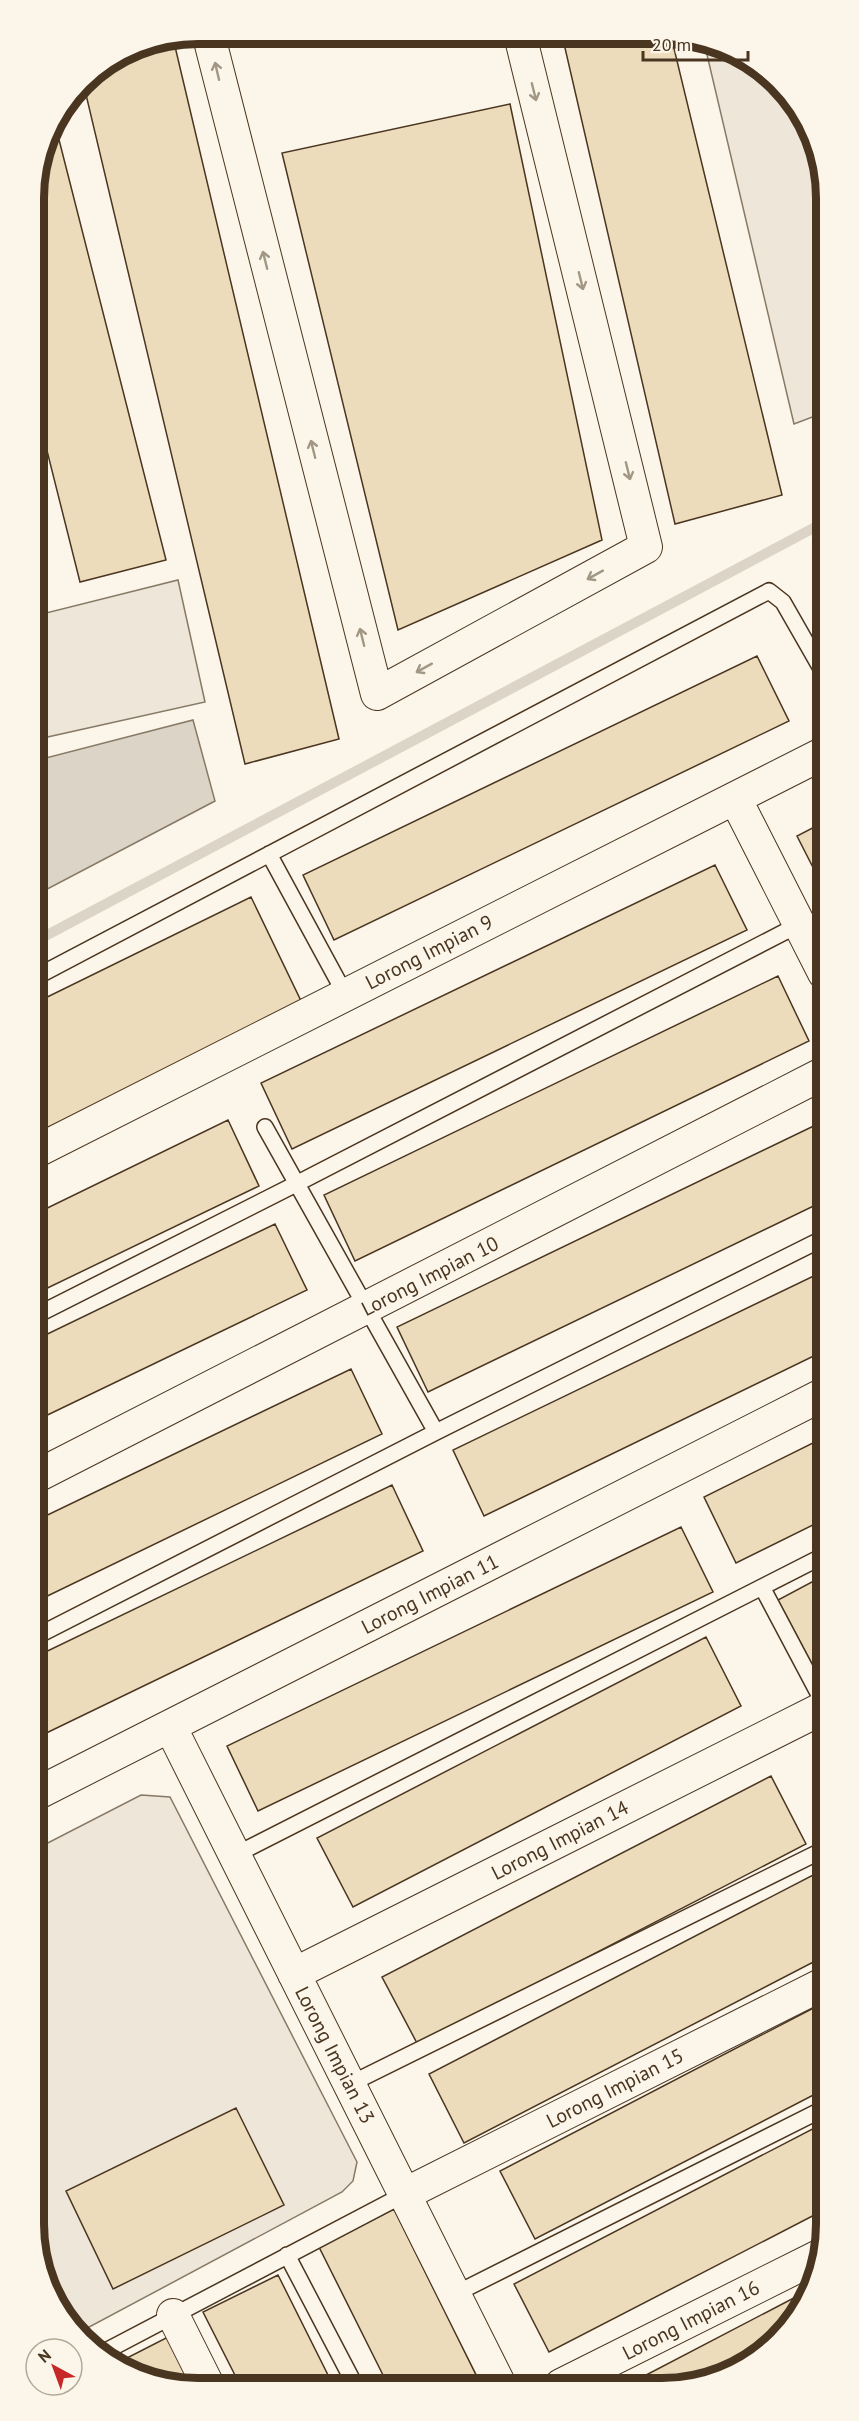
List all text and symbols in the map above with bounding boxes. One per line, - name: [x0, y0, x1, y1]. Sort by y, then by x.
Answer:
- scale bar: [643, 24, 748, 62]
- text: 20 m: [652, 33, 691, 56]
- one-way arrow: [210, 62, 222, 81]
- one-way arrow: [529, 82, 541, 101]
- one-way arrow: [258, 251, 270, 270]
- one-way arrow: [575, 271, 587, 290]
- one-way arrow: [307, 439, 319, 458]
- one-way arrow: [622, 461, 634, 480]
- one-way arrow: [587, 569, 604, 581]
- one-way arrow: [356, 628, 367, 647]
- one-way arrow: [416, 662, 433, 674]
- street label: Lorong Impian 9: [361, 909, 497, 995]
- street label: Lorong Impian 10: [357, 1230, 503, 1322]
- street label: Lorong Impian 11: [357, 1548, 503, 1640]
- street label: Lorong Impian 14: [487, 1794, 633, 1886]
- street label: Lorong Impian 13: [289, 1982, 381, 2128]
- street label: Lorong Impian 15: [542, 2042, 688, 2134]
- street label: Lorong Impian 16: [618, 2274, 764, 2366]
- north arrow: [24, 2337, 84, 2397]
- text: N: [34, 2345, 55, 2367]

